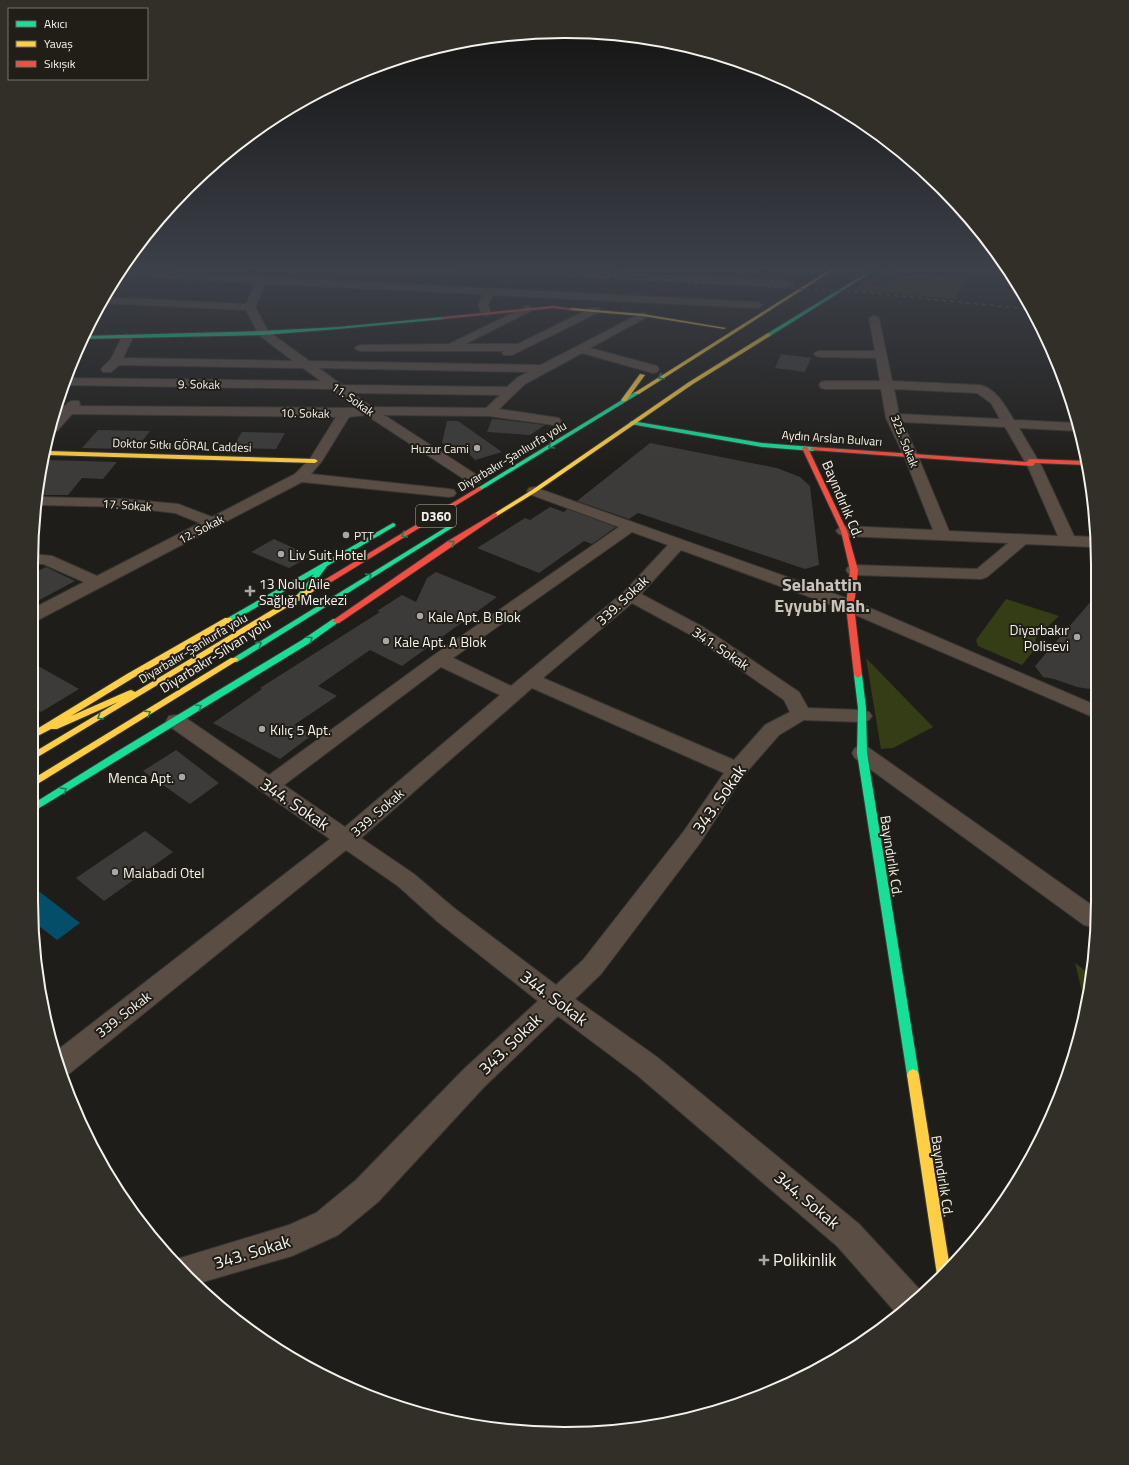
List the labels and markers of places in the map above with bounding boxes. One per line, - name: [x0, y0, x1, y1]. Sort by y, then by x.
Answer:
- place label: Huzur Cami: [411, 439, 469, 458]
- marker: Huzur Cami: [472, 443, 482, 453]
- place label: PTT: [354, 526, 374, 545]
- marker: PTT: [341, 530, 351, 540]
- place label: Liv Suit Hotel: [289, 544, 367, 565]
- marker: Liv Suit Hotel: [276, 549, 286, 559]
- place label: 13 Nolu Aile Sağlığı Merkezi: [259, 573, 347, 610]
- marker: 13 Nolu Aile Sağlığı Merkezi: [244, 585, 256, 597]
- place label: Kale Apt. B Blok: [428, 606, 521, 627]
- marker: Kale Apt. B Blok: [415, 611, 425, 621]
- place label: Diyarbakır Polisevi: [1009, 619, 1069, 656]
- place label: Kale Apt. A Blok: [394, 631, 487, 652]
- marker: Diyarbakır Polisevi: [1072, 632, 1082, 642]
- marker: Kale Apt. A Blok: [381, 636, 391, 646]
- place label: Kılıç 5 Apt.: [270, 719, 331, 740]
- marker: Kılıç 5 Apt.: [257, 724, 267, 734]
- place label: Menca Apt.: [108, 767, 174, 788]
- marker: Menca Apt.: [177, 772, 187, 782]
- place label: Malabadi Otel: [123, 862, 204, 883]
- marker: Malabadi Otel: [110, 867, 120, 877]
- place label: Polikinlik: [773, 1247, 836, 1273]
- marker: Polikinlik: [758, 1254, 770, 1266]

